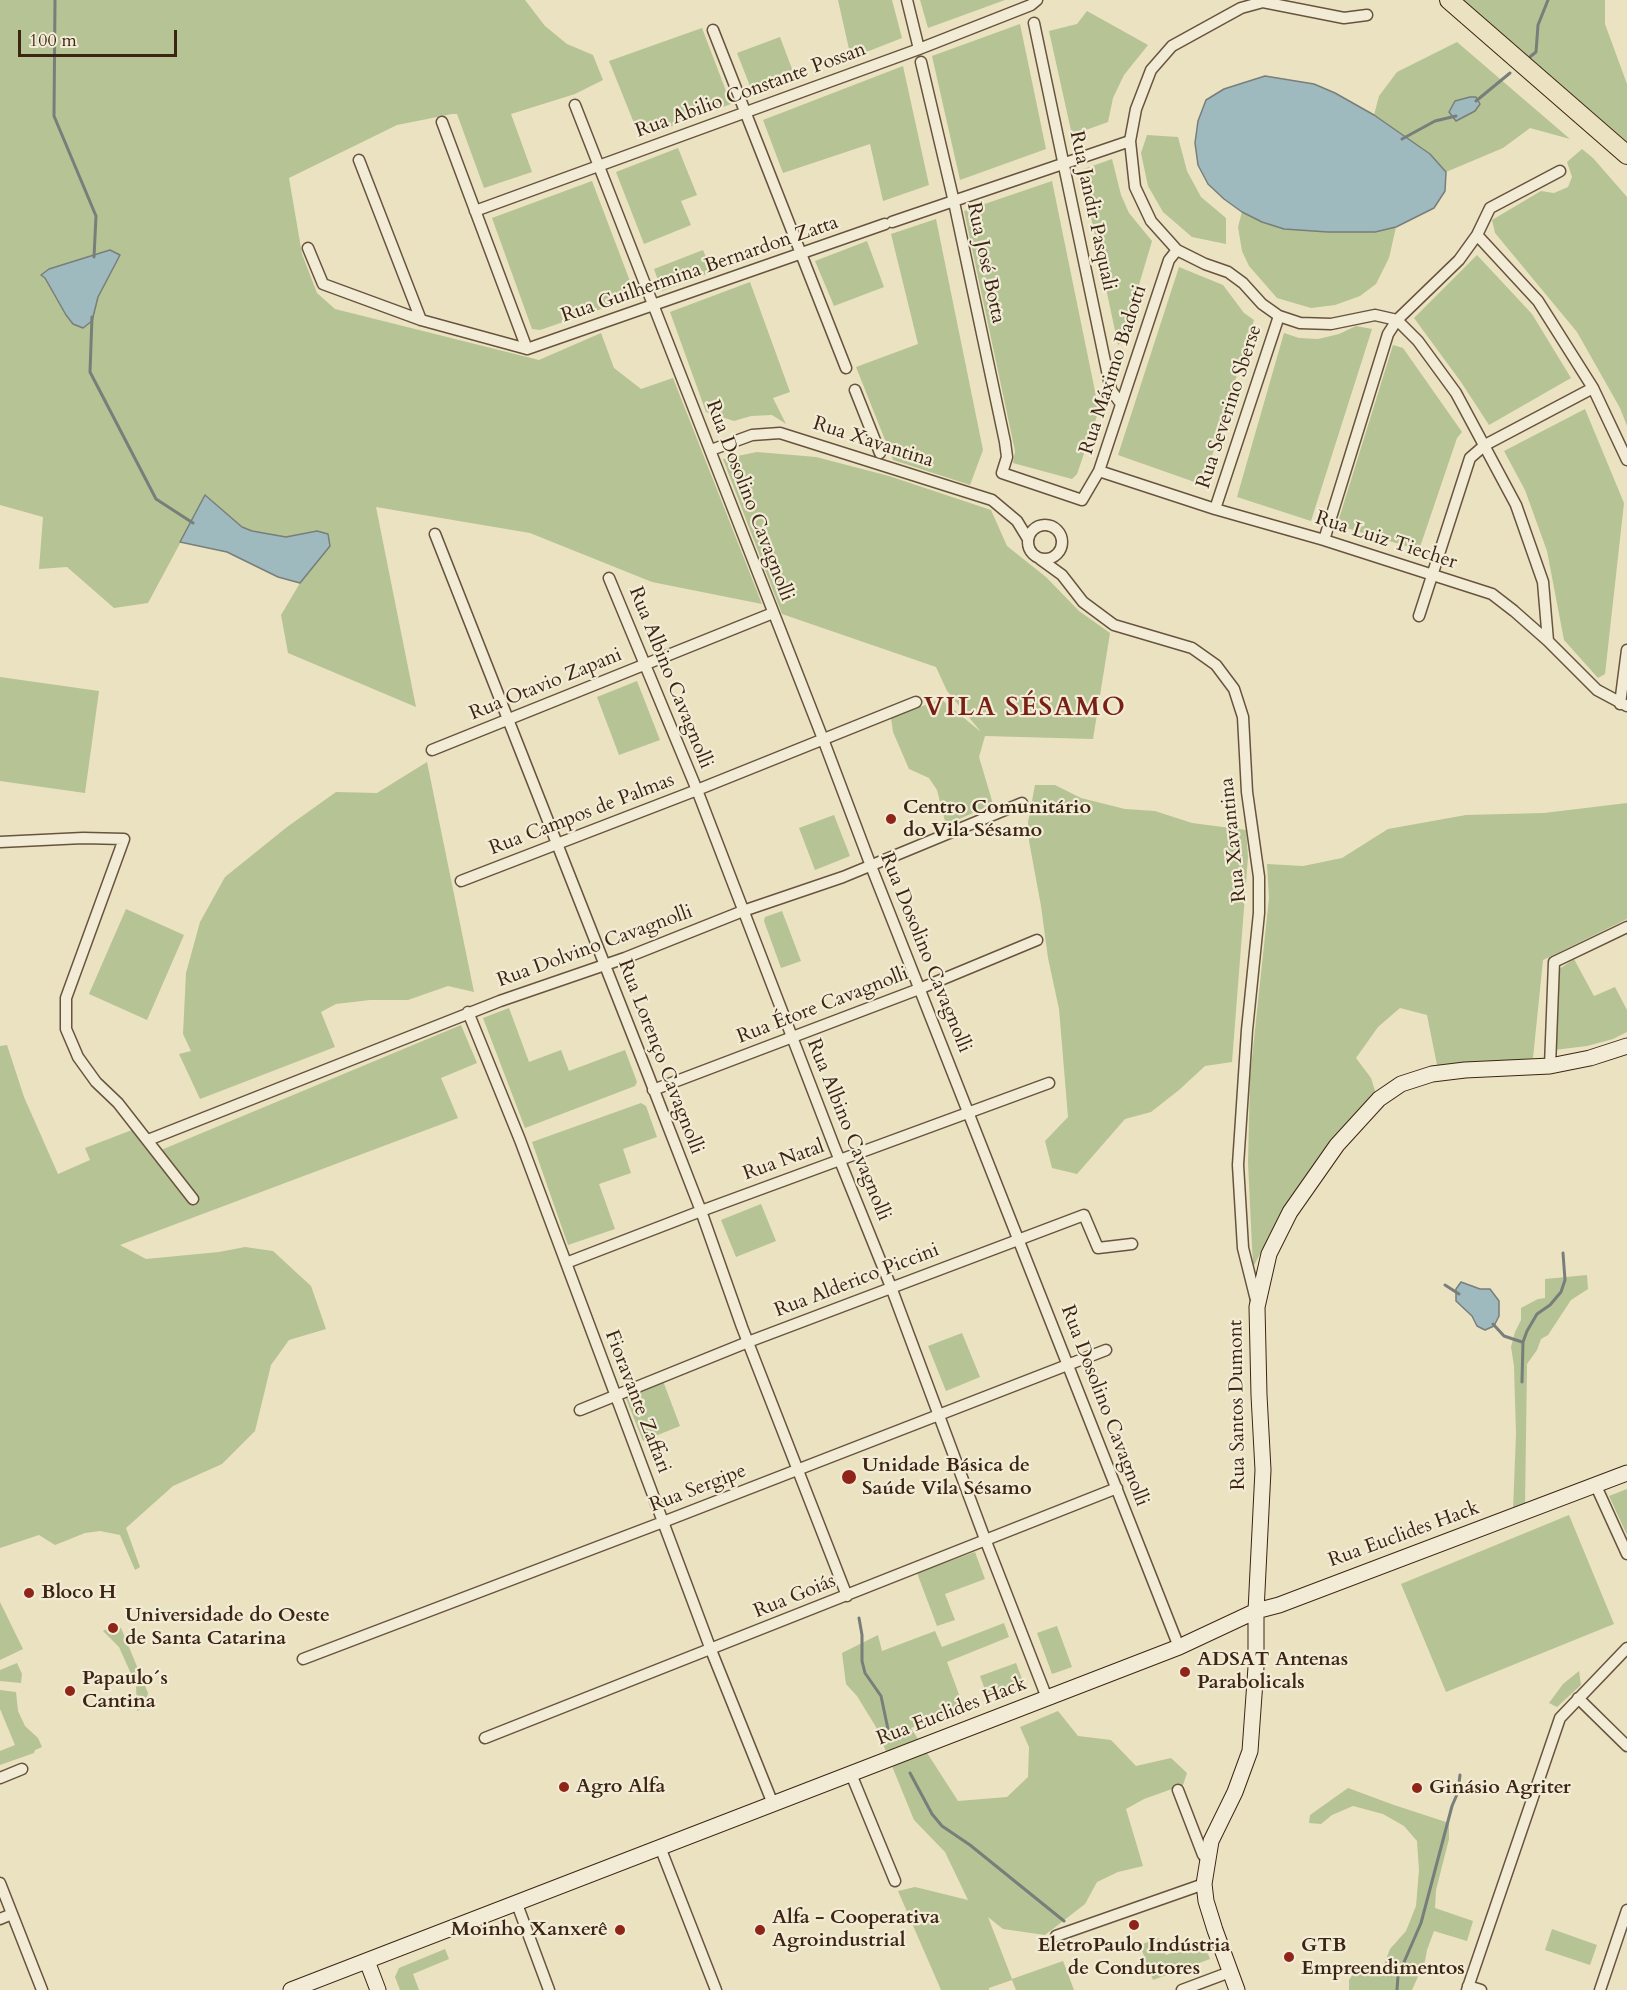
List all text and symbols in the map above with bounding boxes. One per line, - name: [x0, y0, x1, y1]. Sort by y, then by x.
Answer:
- scale bar: [21, 18, 180, 56]
- text: 100 m: [29, 28, 77, 53]
- street label: Rua Abilio Constante Possan: [632, 38, 870, 144]
- street label: Rua Jandir Pasquali: [1063, 129, 1121, 293]
- street label: Rua José Botta: [960, 200, 1010, 326]
- street label: Rua Guilhermina Bernardon Zatta: [558, 211, 842, 329]
- street label: Rua Máximo Badotti: [1075, 282, 1153, 458]
- street label: Rua Severino Sberse: [1192, 322, 1268, 492]
- street label: Rua Dosolino Cavagnolli: [700, 397, 798, 605]
- street label: Rua Xavantina: [810, 412, 936, 474]
- street label: Rua Luiz Tiecher: [1312, 507, 1460, 575]
- street label: Rua Albino Cavagnolli: [623, 584, 717, 772]
- street label: Rua Otavio Zapani: [466, 643, 626, 727]
- district label: VILA SÉSAMO: [924, 693, 1126, 725]
- street label: Rua Campos de Palmas: [486, 769, 678, 861]
- street label: Rua Xavantina: [1216, 776, 1252, 904]
- place label: Centro Comunitário do Vila Sésamo: [903, 796, 1091, 843]
- marker: Centro Comunitário do Vila Sésamo: [884, 812, 898, 826]
- street label: Rua Dosolino Cavagnolli: [874, 850, 976, 1056]
- street label: Rua Dolvino Cavagnolli: [494, 900, 696, 994]
- street label: Rua Lorenço Cavagnolli: [612, 956, 708, 1158]
- street label: Rua Étore Cavagnolli: [734, 962, 912, 1050]
- street label: Rua Albino Cavagnolli: [801, 1036, 895, 1224]
- street label: Rua Natal: [740, 1135, 828, 1187]
- street label: Rua Alderico Piccini: [771, 1239, 943, 1323]
- street label: Rua Dosolino Cavagnolli: [1055, 1302, 1153, 1510]
- street label: Rua Santos Dumont: [1225, 1319, 1251, 1491]
- street label: Fioravante Zaffari: [599, 1327, 675, 1477]
- place label: Unidade Básica de Saúde Vila Sésamo: [862, 1454, 1032, 1501]
- street label: Rua Sergipe: [646, 1460, 750, 1518]
- marker: Unidade Básica de Saúde Vila Sésamo: [840, 1468, 858, 1486]
- street label: Rua Euclides Hack: [1325, 1497, 1483, 1573]
- street label: Rua Goiás: [750, 1570, 840, 1624]
- place label: Bloco H: [41, 1581, 116, 1605]
- marker: Bloco H: [22, 1586, 36, 1600]
- place label: Universidade do Oeste de Santa Catarina: [125, 1604, 330, 1651]
- marker: Universidade do Oeste de Santa Catarina: [106, 1621, 120, 1635]
- place label: ADSAT Antenas Parabolicals: [1197, 1648, 1348, 1695]
- marker: ADSAT Antenas Parabolicals: [1178, 1665, 1192, 1679]
- place label: Papaulo´s Cantina: [82, 1667, 168, 1714]
- street label: Rua Euclides Hack: [873, 1672, 1031, 1752]
- marker: Papaulo´s Cantina: [63, 1684, 77, 1698]
- place label: Agro Alfa: [576, 1775, 666, 1799]
- place label: Ginásio Agriter: [1429, 1776, 1571, 1800]
- marker: Agro Alfa: [557, 1780, 571, 1794]
- marker: Ginásio Agriter: [1410, 1781, 1424, 1795]
- place label: Alfa - Cooperativa Agroindustrial: [772, 1906, 940, 1953]
- place label: Moinho Xanxerê: [451, 1918, 608, 1942]
- marker: EletroPaulo Indústria de Condutores: [1127, 1918, 1141, 1932]
- marker: Moinho Xanxerê: [613, 1923, 627, 1937]
- marker: Alfa - Cooperativa Agroindustrial: [753, 1923, 767, 1937]
- place label: EletroPaulo Indústria de Condutores: [1038, 1934, 1230, 1981]
- place label: GTB Empreendimentos: [1301, 1934, 1465, 1981]
- marker: GTB Empreendimentos: [1282, 1950, 1296, 1964]

